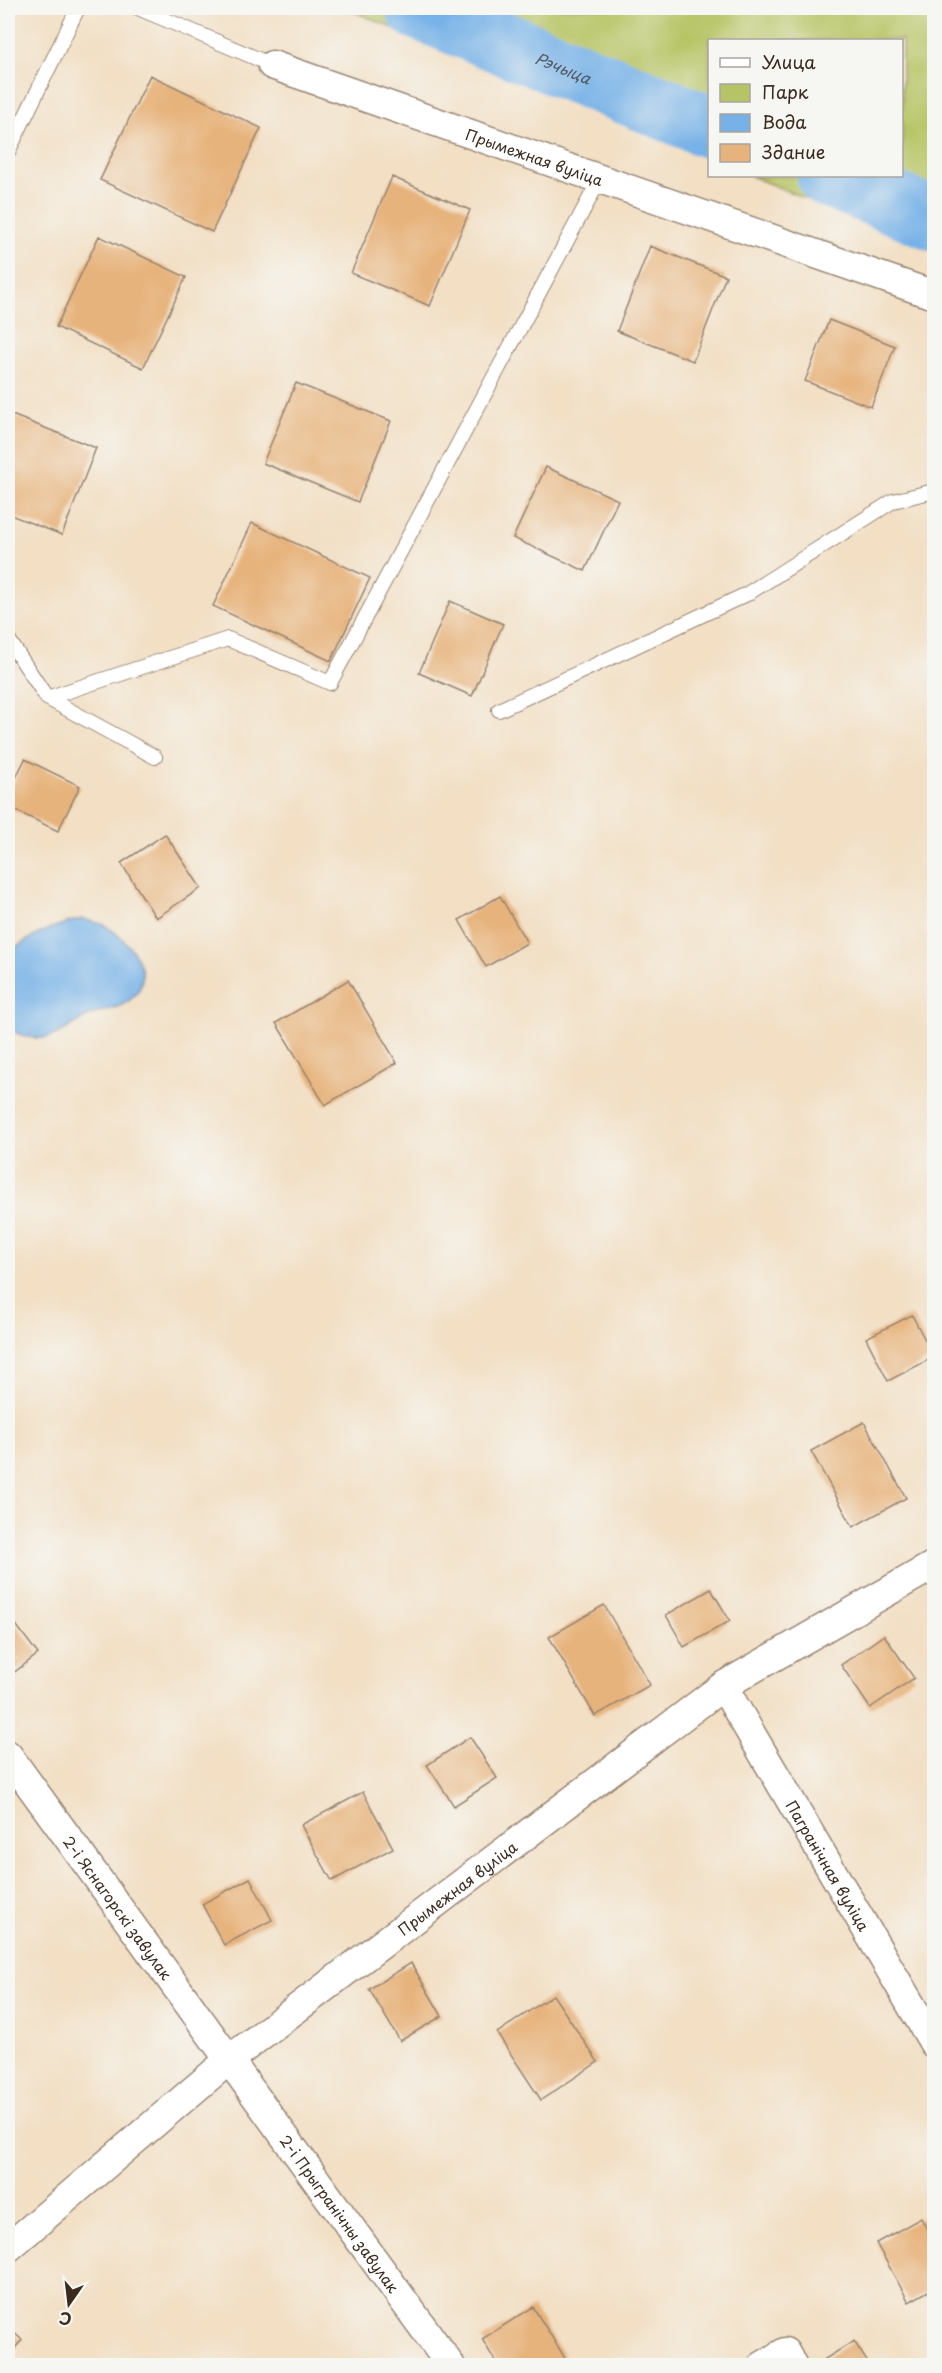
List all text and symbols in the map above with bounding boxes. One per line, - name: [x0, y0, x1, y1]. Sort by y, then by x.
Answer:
- legend: [708, 39, 903, 177]
- water label: Рэчыца: [532, 45, 596, 90]
- text: Улица: [762, 48, 816, 75]
- text: Парк: [762, 78, 809, 105]
- text: Вода: [762, 108, 807, 135]
- street label: Прымежная вуліца: [463, 122, 607, 191]
- text: Здание: [762, 138, 825, 165]
- street label: Пагранічная вуліца: [781, 1795, 877, 1936]
- street label: 2-і Яснагорскі завулак: [58, 1830, 178, 1984]
- street label: Прымежная вуліца: [392, 1834, 522, 1940]
- street label: 2-і Прыгранічны завулак: [275, 2130, 405, 2297]
- north arrow: [39, 2274, 99, 2334]
- text: С: [56, 2306, 74, 2333]

